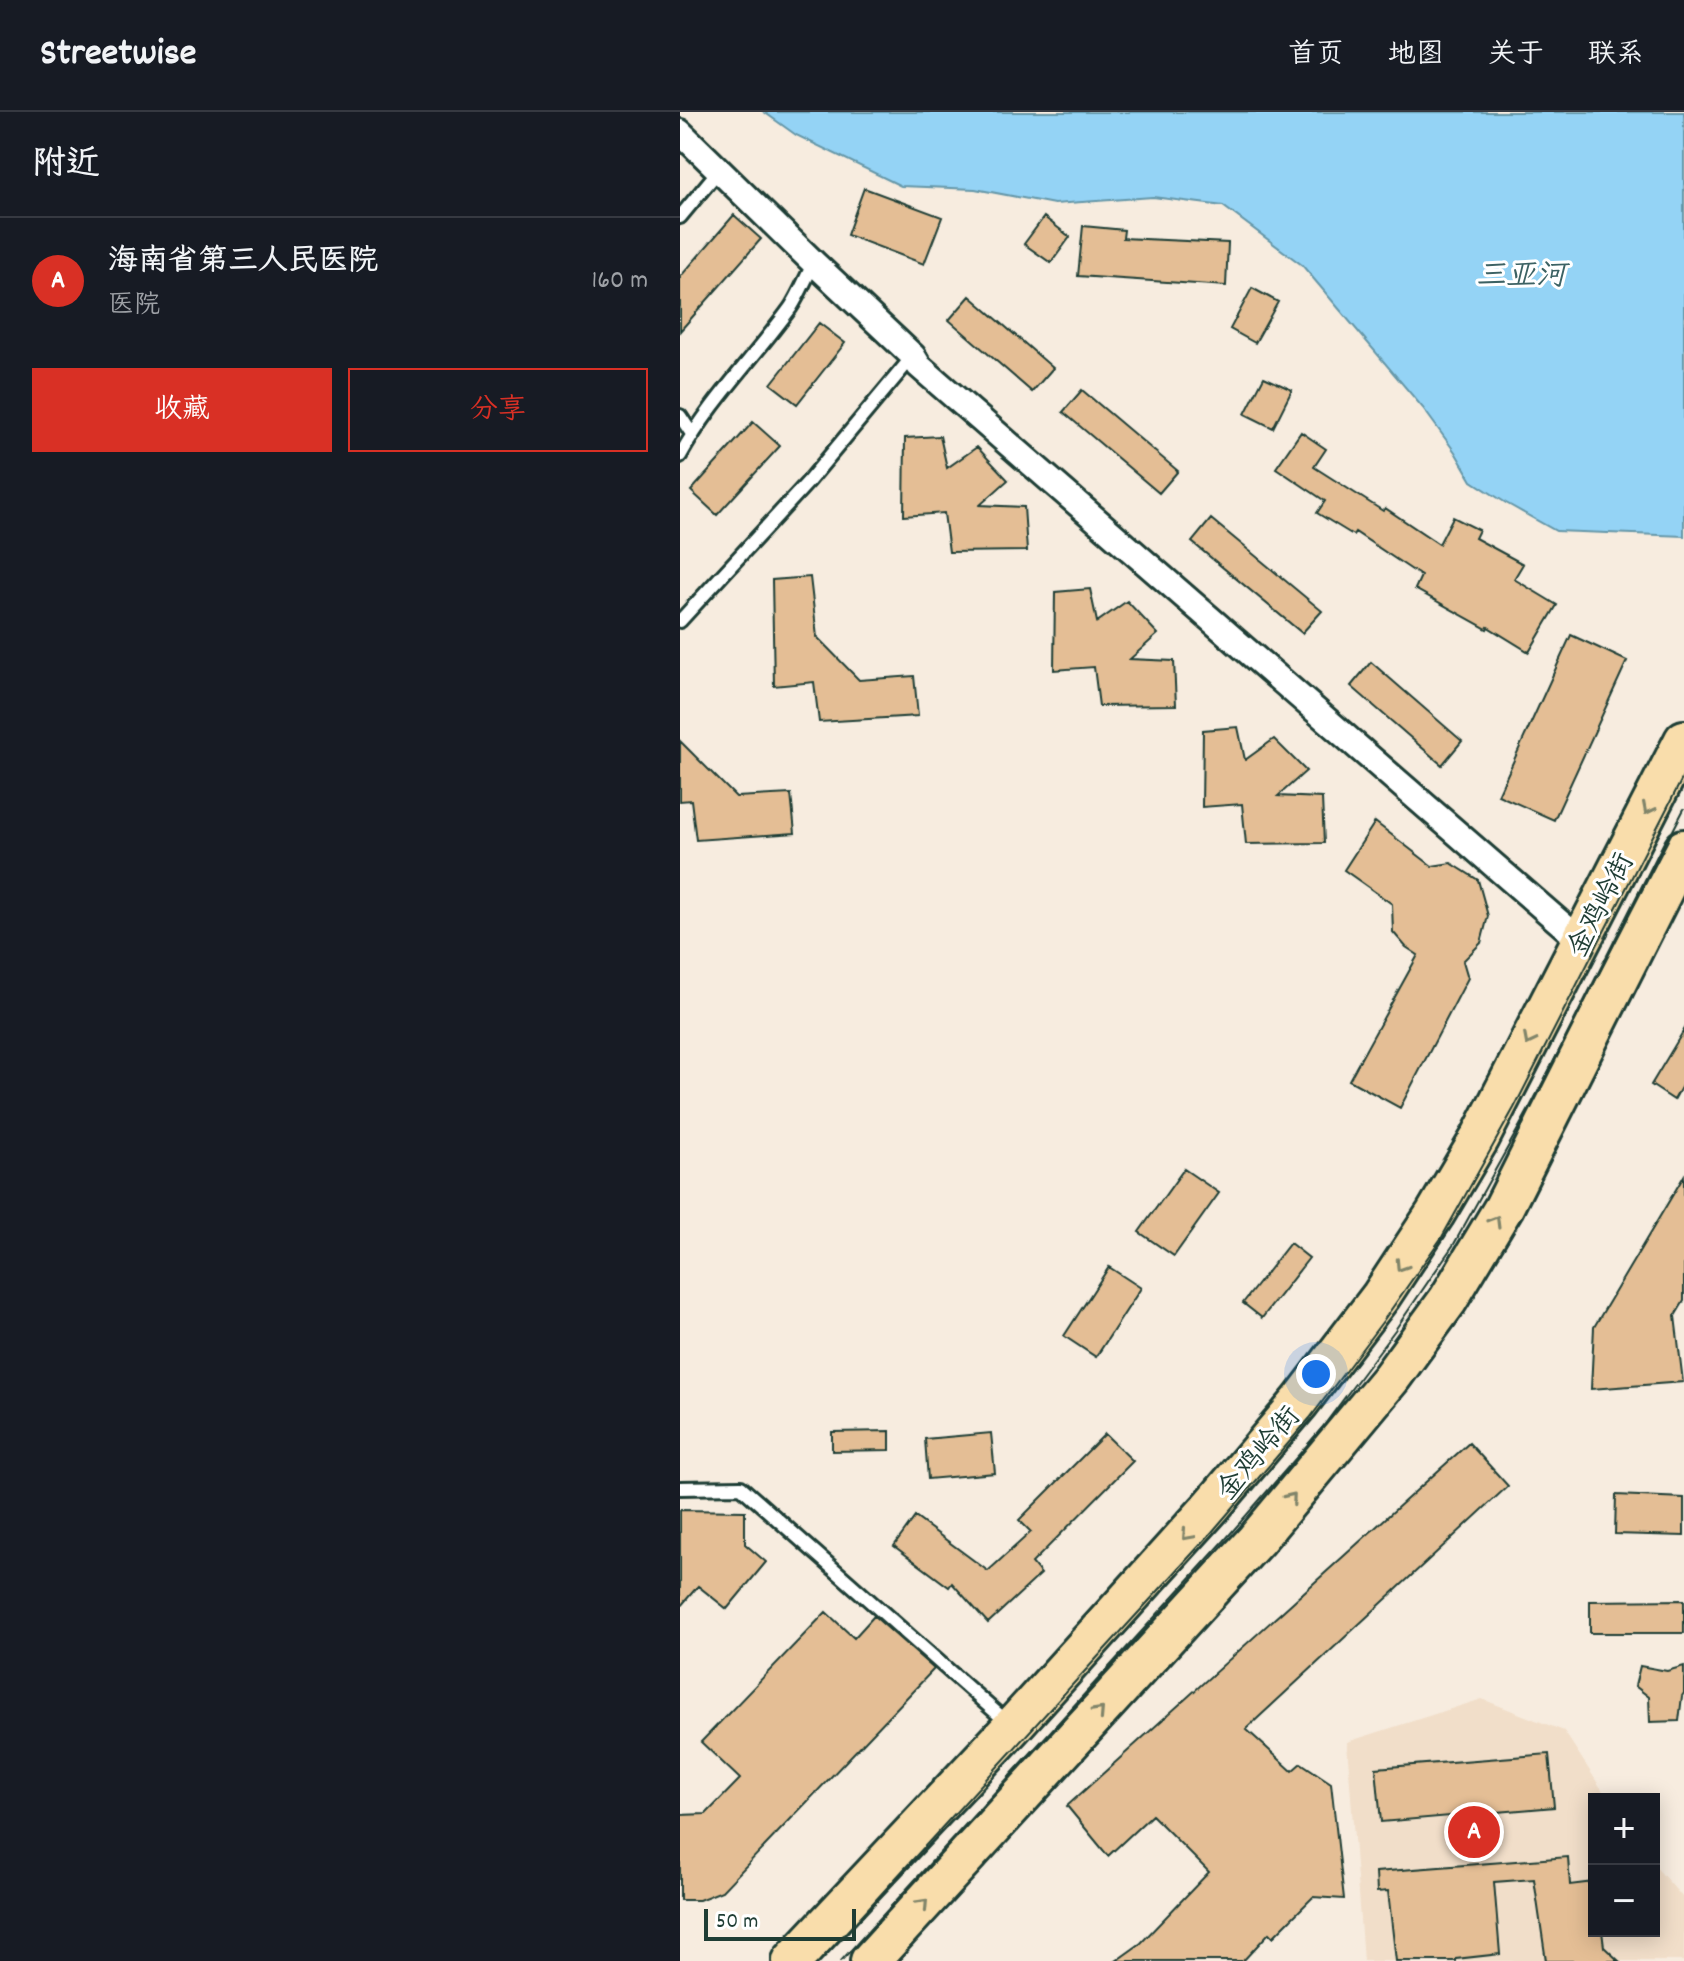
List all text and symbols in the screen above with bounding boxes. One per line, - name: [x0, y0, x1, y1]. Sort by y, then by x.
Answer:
- text: Streetwise: [40, 28, 197, 83]
- text: 首页: [1288, 37, 1344, 77]
- text: 地图: [1388, 37, 1444, 77]
- text: 关于: [1488, 37, 1544, 77]
- text: 联系: [1588, 37, 1644, 77]
- text: 附近: [32, 142, 100, 191]
- text: 海南省第三人民医院: [108, 242, 378, 285]
- water label: 三亚河: [1476, 257, 1571, 300]
- text: A: [51, 263, 65, 300]
- text: 160 m: [592, 263, 648, 300]
- text: 医院: [108, 288, 160, 325]
- button: 收藏: [32, 368, 332, 452]
- button: 分享: [348, 368, 648, 452]
- one-way arrow: [1643, 801, 1658, 815]
- street label: 金鸡岭街: [1560, 847, 1647, 965]
- one-way arrow: [1524, 1032, 1539, 1047]
- one-way arrow: [1485, 1216, 1500, 1230]
- one-way arrow: [1396, 1257, 1411, 1272]
- your location: [1296, 1354, 1336, 1394]
- street label: 金鸡岭街: [1210, 1399, 1312, 1511]
- one-way arrow: [1281, 1493, 1296, 1507]
- one-way arrow: [1182, 1525, 1196, 1540]
- one-way arrow: [1089, 1707, 1104, 1721]
- map controls: [1588, 1793, 1660, 1937]
- button: +: [1588, 1793, 1660, 1865]
- pin: A: [1448, 1802, 1500, 1862]
- button: −: [1588, 1865, 1660, 1937]
- one-way arrow: [913, 1898, 927, 1913]
- scale bar: [704, 1905, 856, 1941]
- text: 50 m: [716, 1907, 758, 1938]

